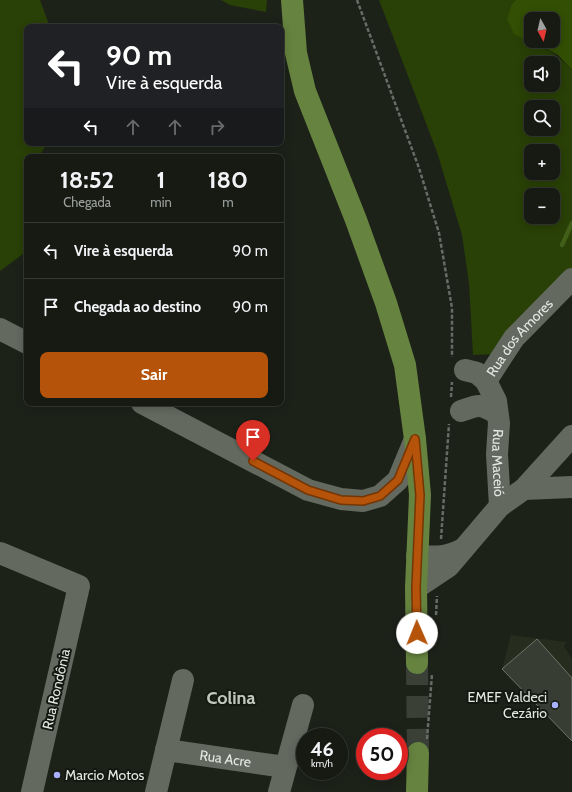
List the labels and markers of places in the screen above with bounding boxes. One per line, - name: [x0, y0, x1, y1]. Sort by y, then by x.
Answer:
- pin: [236, 420, 270, 461]
- place label: EMEF Valdeci Cezário: [468, 688, 547, 722]
- marker: EMEF Valdeci Cezário: [550, 700, 560, 710]
- place label: Marcio Motos: [65, 766, 145, 784]
- marker: Marcio Motos: [52, 770, 62, 780]

